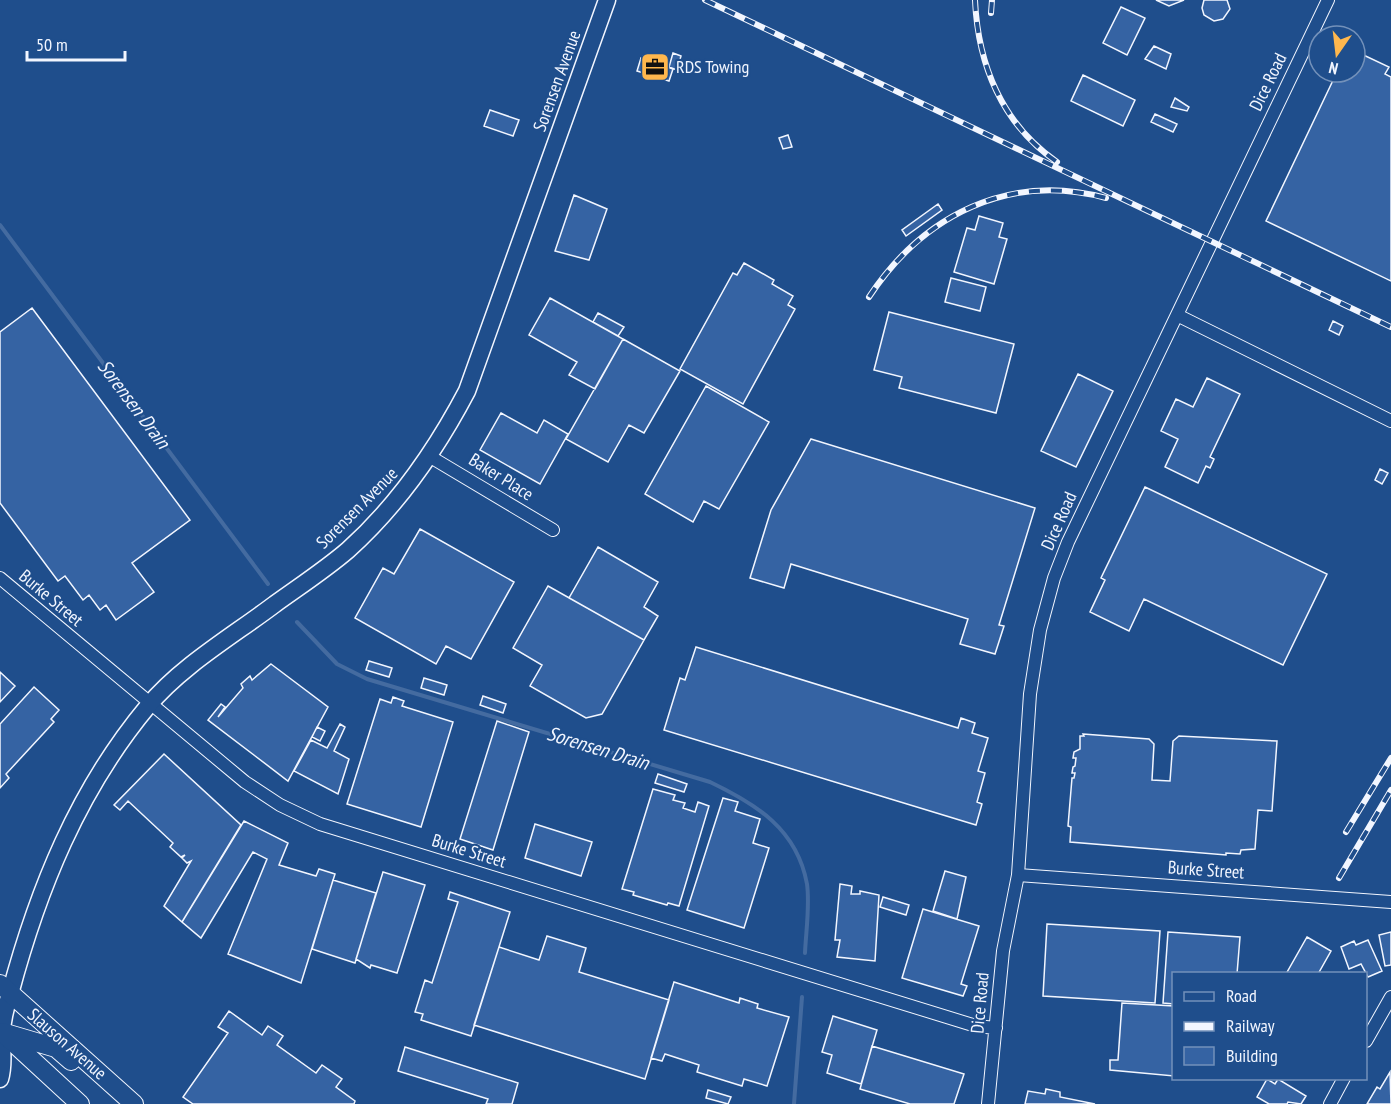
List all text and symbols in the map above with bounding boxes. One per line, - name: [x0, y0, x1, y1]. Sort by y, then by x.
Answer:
- scale bar: [27, 24, 124, 62]
- north arrow: [1307, 24, 1367, 84]
- street label: Sorensen Avenue: [528, 27, 585, 135]
- text: 50 m: [36, 33, 68, 56]
- street label: Dice Road: [1244, 49, 1291, 114]
- office icon: RDS Towing: [639, 51, 671, 83]
- place label: RDS Towing: [676, 55, 749, 78]
- text: N: [1327, 58, 1340, 79]
- water label: Sorensen Drain: [92, 354, 177, 455]
- street label: Baker Place: [465, 448, 538, 505]
- street label: Sorensen Avenue: [311, 462, 402, 553]
- street label: Dice Road: [1036, 488, 1082, 554]
- street label: Burke Street: [15, 564, 88, 631]
- water label: Sorensen Drain: [544, 720, 653, 776]
- street label: Burke Street: [429, 828, 509, 873]
- street label: Burke Street: [1167, 855, 1245, 884]
- street label: Dice Road: [965, 971, 994, 1035]
- legend: [1172, 972, 1367, 1080]
- text: Road: [1226, 984, 1257, 1007]
- street label: Slauson Avenue: [23, 1003, 112, 1084]
- text: Railway: [1226, 1014, 1275, 1037]
- text: Building: [1226, 1044, 1278, 1067]

